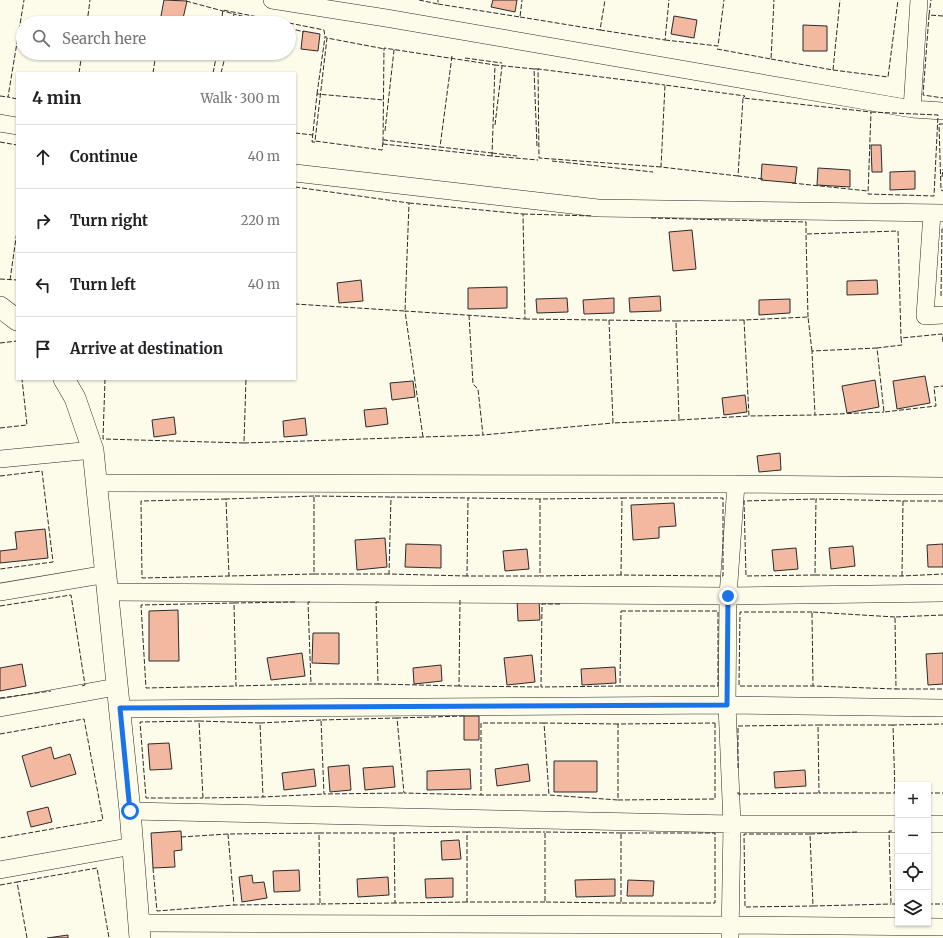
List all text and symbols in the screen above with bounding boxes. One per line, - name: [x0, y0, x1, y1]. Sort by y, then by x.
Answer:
- search box: [16, 16, 296, 60]
- icon: search: [30, 27, 52, 49]
- text: Search here: [62, 29, 146, 48]
- text: 4 min: [32, 87, 81, 109]
- text: Walk · 300 m: [200, 90, 280, 107]
- icon: ahead: [32, 146, 54, 168]
- text: Continue: [70, 147, 138, 166]
- text: 40 m: [248, 148, 280, 165]
- icon: right: [32, 210, 54, 232]
- text: Turn right: [70, 211, 148, 230]
- text: 220 m: [241, 212, 280, 229]
- icon: left: [32, 274, 54, 296]
- text: Turn left: [70, 275, 136, 294]
- text: 40 m: [248, 276, 280, 293]
- icon: arrive: [32, 338, 54, 360]
- text: Arrive at destination: [70, 339, 223, 358]
- route end: [719, 587, 737, 605]
- map controls: [895, 782, 931, 926]
- button: +: [895, 782, 931, 818]
- route start: [121, 802, 139, 820]
- button: −: [895, 818, 931, 854]
- button: locate: [895, 854, 931, 890]
- button: layers: [895, 890, 931, 926]

